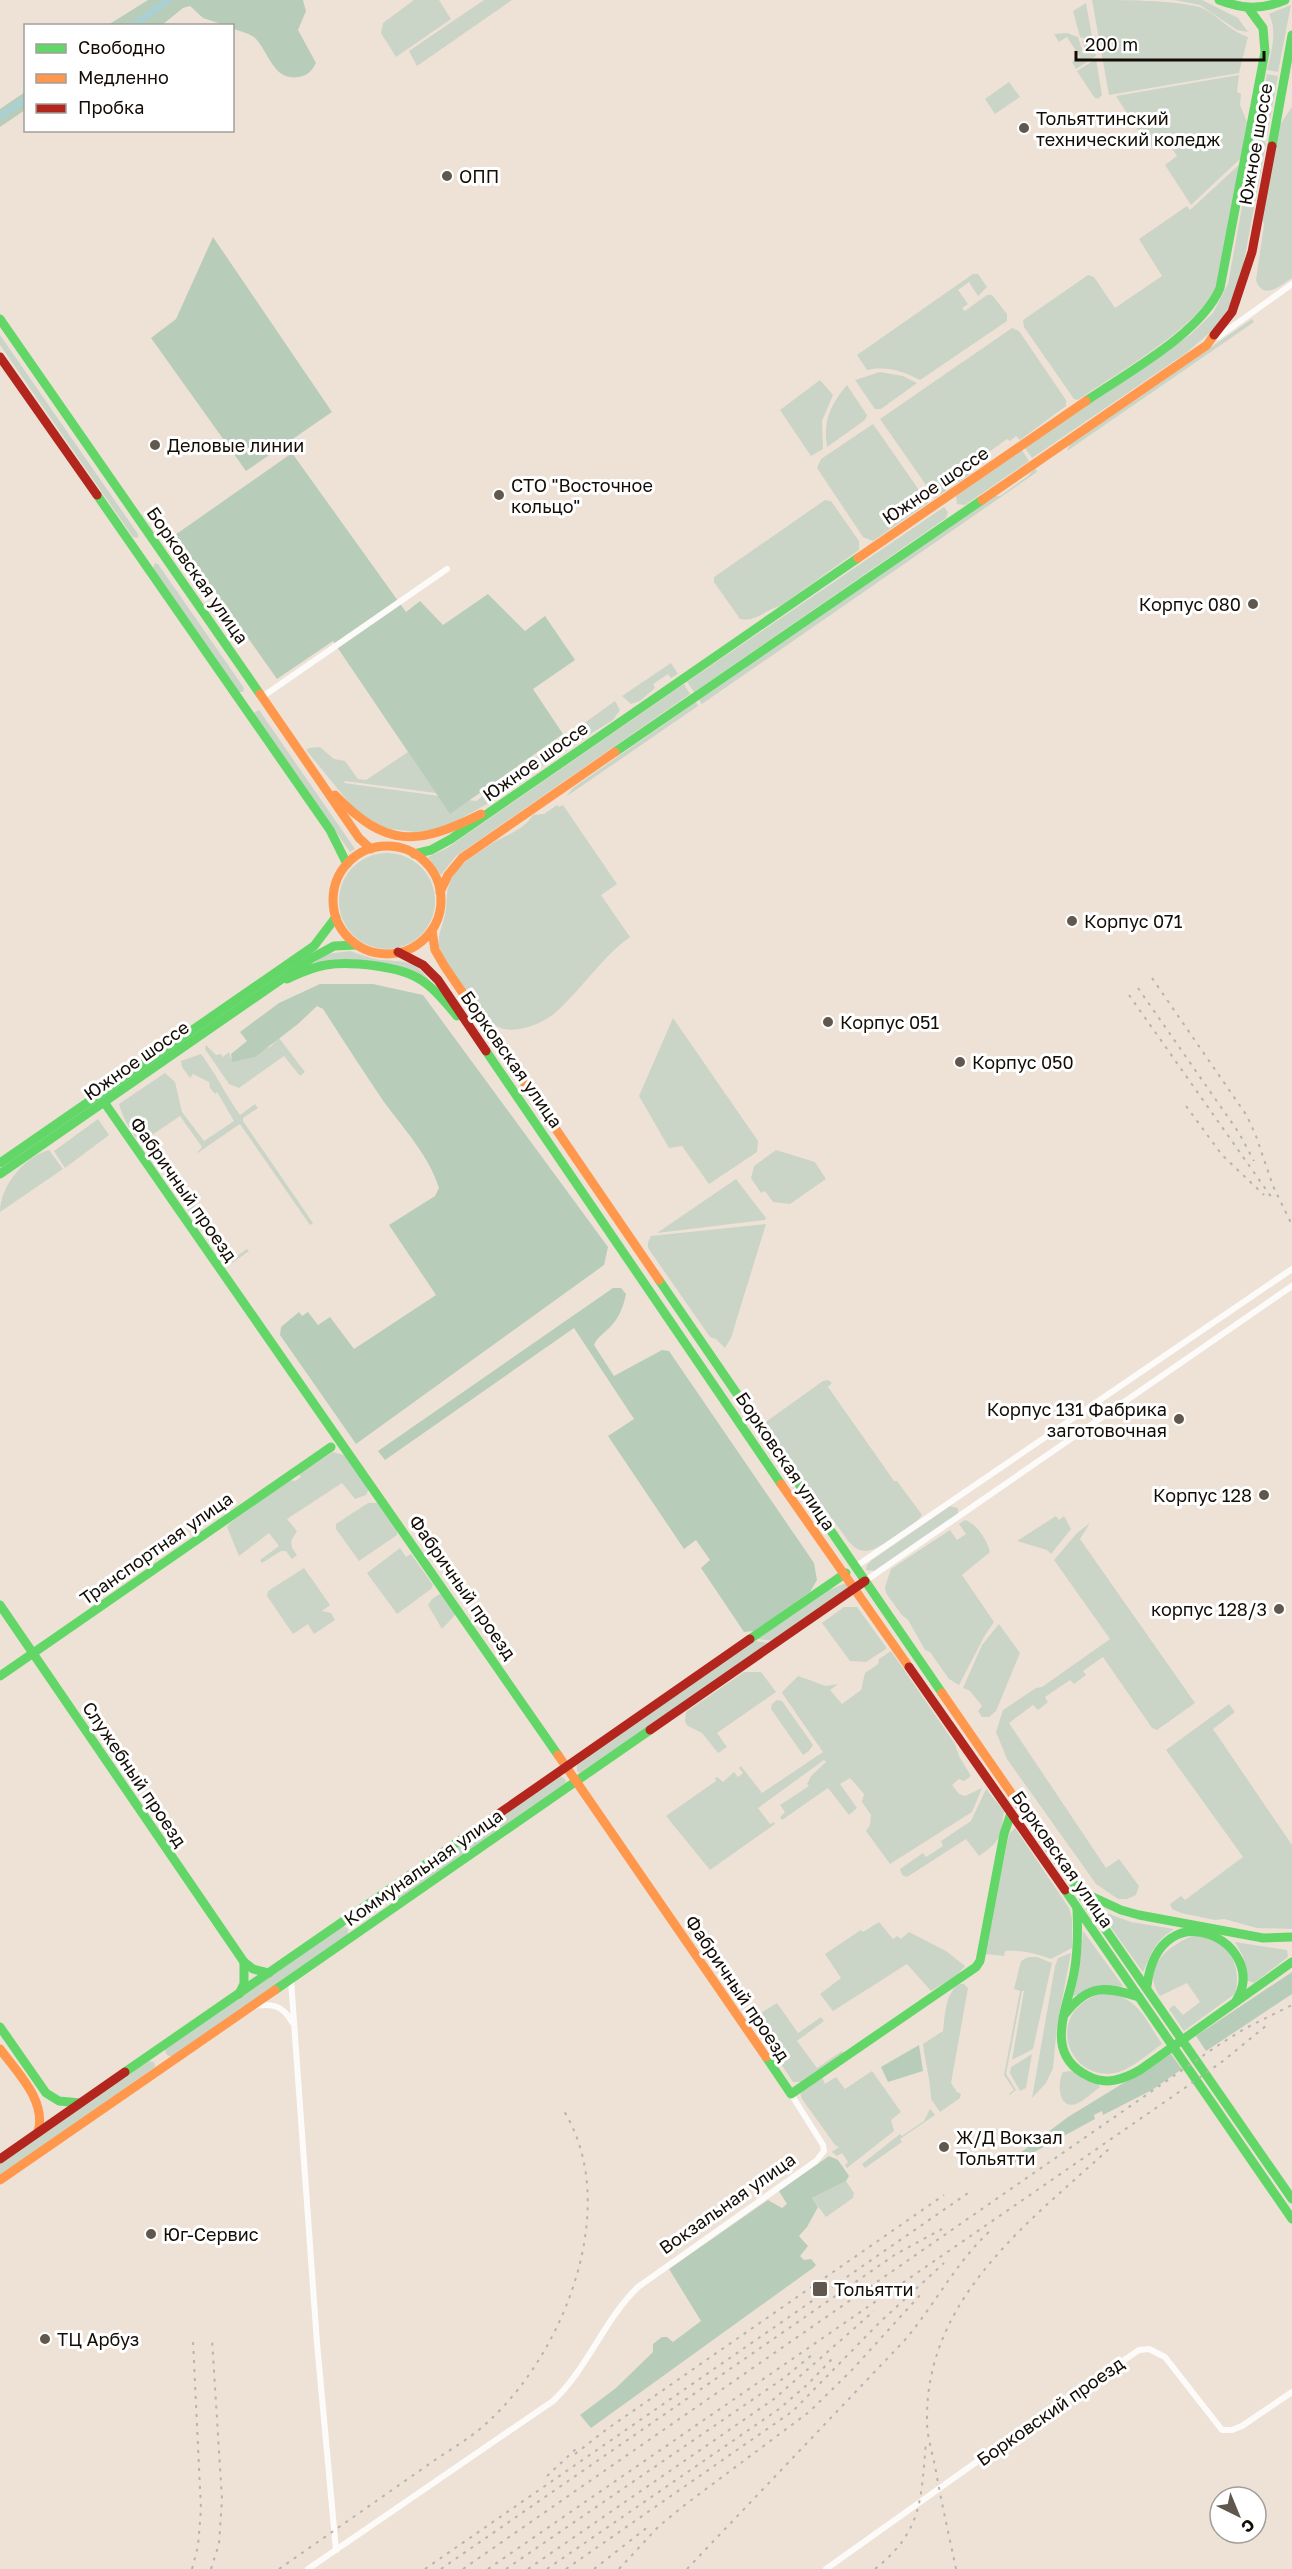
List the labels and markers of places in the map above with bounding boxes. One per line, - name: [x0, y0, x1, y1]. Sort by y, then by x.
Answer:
- place label: Тольяттинский технический коледж: [1036, 107, 1221, 150]
- marker: Тольяттинский технический коледж: [1017, 121, 1031, 135]
- place label: ОПП: [459, 165, 499, 187]
- marker: ОПП: [440, 169, 454, 183]
- place label: Деловые линии: [167, 434, 304, 456]
- marker: Деловые линии: [148, 438, 162, 452]
- place label: СТО "Восточное кольцо": [511, 474, 653, 517]
- marker: СТО "Восточное кольцо": [492, 488, 506, 502]
- place label: Корпус 080: [1139, 593, 1241, 615]
- marker: Корпус 080: [1246, 597, 1260, 611]
- place label: Корпус 071: [1084, 910, 1183, 932]
- marker: Корпус 071: [1065, 914, 1079, 928]
- place label: Корпус 051: [840, 1011, 940, 1033]
- marker: Корпус 051: [821, 1015, 835, 1029]
- place label: Корпус 050: [972, 1051, 1074, 1073]
- marker: Корпус 050: [953, 1055, 967, 1069]
- place label: Корпус 131 Фабрика заготовочная: [987, 1398, 1167, 1441]
- marker: Корпус 131 Фабрика заготовочная: [1172, 1412, 1186, 1426]
- place label: Корпус 128: [1153, 1484, 1252, 1506]
- marker: Корпус 128: [1257, 1488, 1271, 1502]
- place label: корпус 128/3: [1151, 1598, 1267, 1620]
- marker: корпус 128/3: [1272, 1602, 1286, 1616]
- place label: Ж/Д Вокзал Тольятти: [956, 2126, 1063, 2169]
- marker: Ж/Д Вокзал Тольятти: [937, 2140, 951, 2154]
- place label: Юг-Сервис: [163, 2223, 259, 2245]
- marker: Юг-Сервис: [144, 2227, 158, 2241]
- place label: Тольятти: [834, 2278, 914, 2300]
- marker: Тольятти: [811, 2280, 829, 2298]
- place label: ТЦ Арбуз: [57, 2328, 139, 2350]
- marker: ТЦ Арбуз: [38, 2332, 52, 2346]

